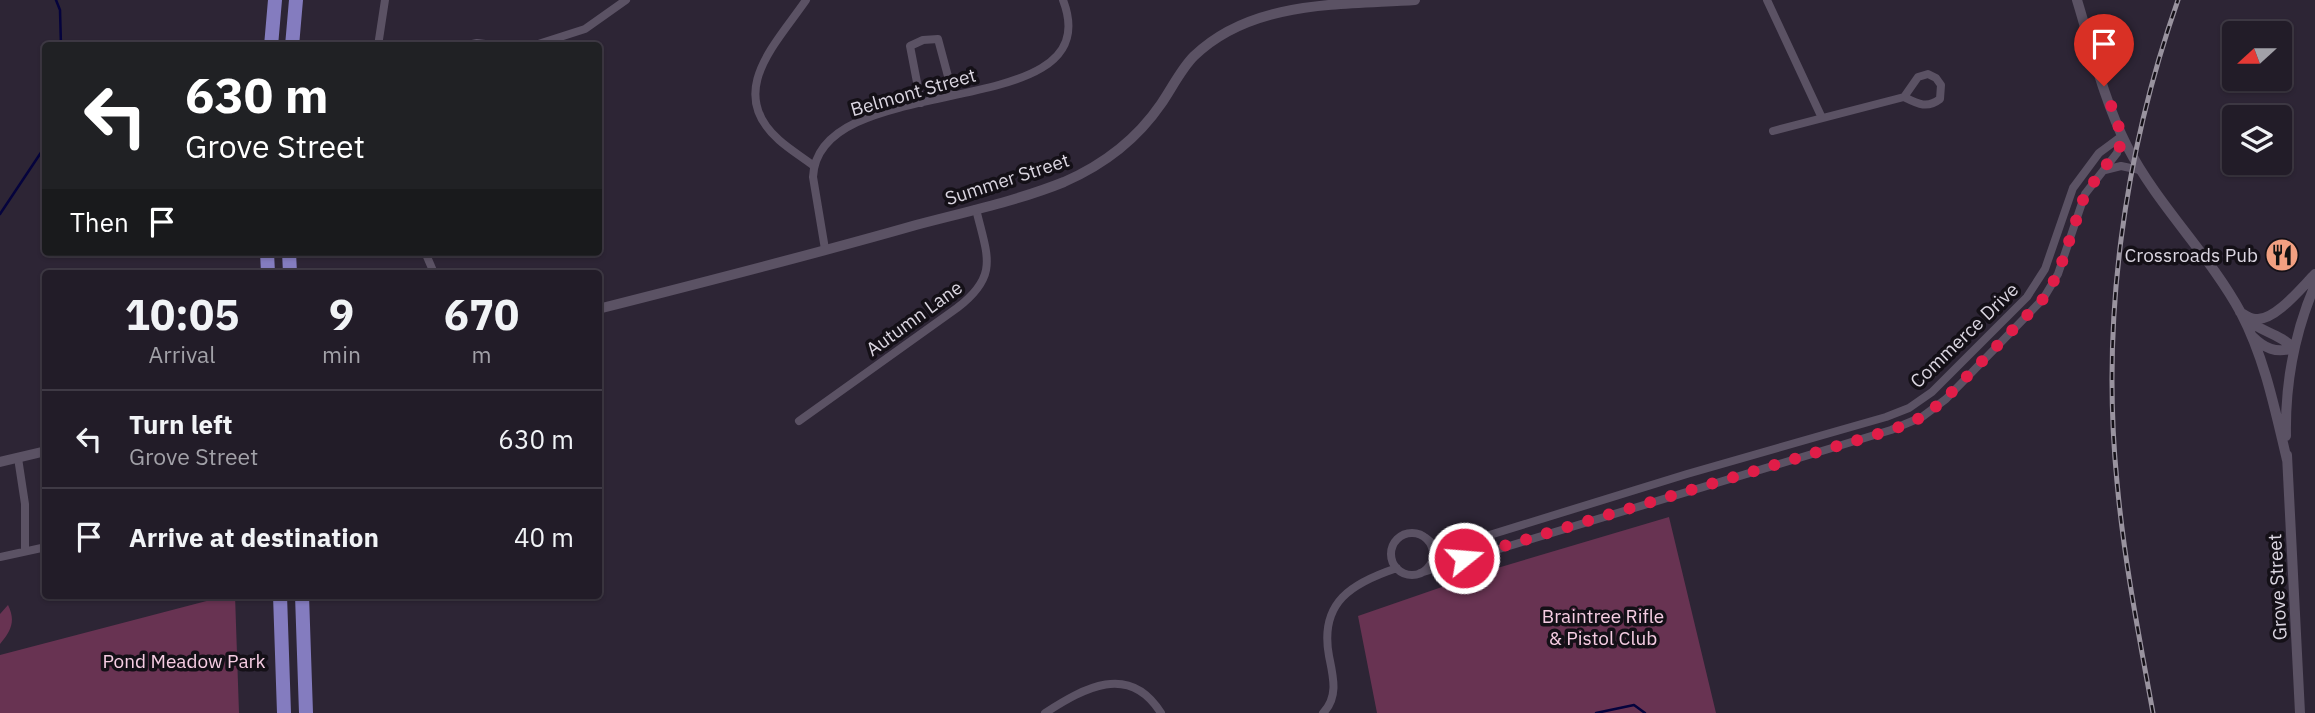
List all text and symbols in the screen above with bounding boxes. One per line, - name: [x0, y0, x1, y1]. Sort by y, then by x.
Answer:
- pin: [2074, 14, 2134, 86]
- north arrow: [2222, 21, 2292, 91]
- map controls: [2222, 21, 2292, 175]
- icon: arrive: [2085, 25, 2123, 63]
- text: 630 m: [185, 63, 329, 126]
- street label: Belmont Street: [848, 63, 978, 121]
- icon: left: [70, 70, 161, 161]
- button: layers: [2222, 105, 2292, 175]
- text: Grove Street: [185, 125, 365, 167]
- street label: Summer Street: [942, 148, 1072, 210]
- icon: arrive: [143, 203, 181, 241]
- text: Then: [70, 205, 129, 239]
- restaurant icon: Crossroads Pub: [2263, 236, 2301, 274]
- place label: Crossroads Pub: [2125, 243, 2258, 267]
- street label: Autumn Lane: [861, 275, 967, 361]
- street label: Commerce Drive: [1905, 277, 2023, 393]
- text: 10:05: [125, 287, 239, 342]
- text: 9: [329, 287, 354, 342]
- text: 670: [444, 287, 519, 342]
- text: Arrival: [149, 339, 216, 369]
- text: min: [322, 339, 361, 369]
- text: m: [471, 339, 492, 369]
- text: Turn left: [129, 407, 232, 441]
- icon: left: [70, 420, 108, 458]
- text: 630 m: [498, 422, 574, 456]
- text: Grove Street: [129, 441, 258, 471]
- icon: arrive: [70, 518, 108, 556]
- text: Arrive at destination: [129, 520, 379, 554]
- text: 40 m: [514, 520, 574, 554]
- position arrow: [1427, 521, 1501, 595]
- street label: Grove Street: [2262, 533, 2292, 641]
- park label: Braintree Rifle & Pistol Club: [1542, 604, 1664, 650]
- park label: Pond Meadow Park: [102, 649, 266, 673]

